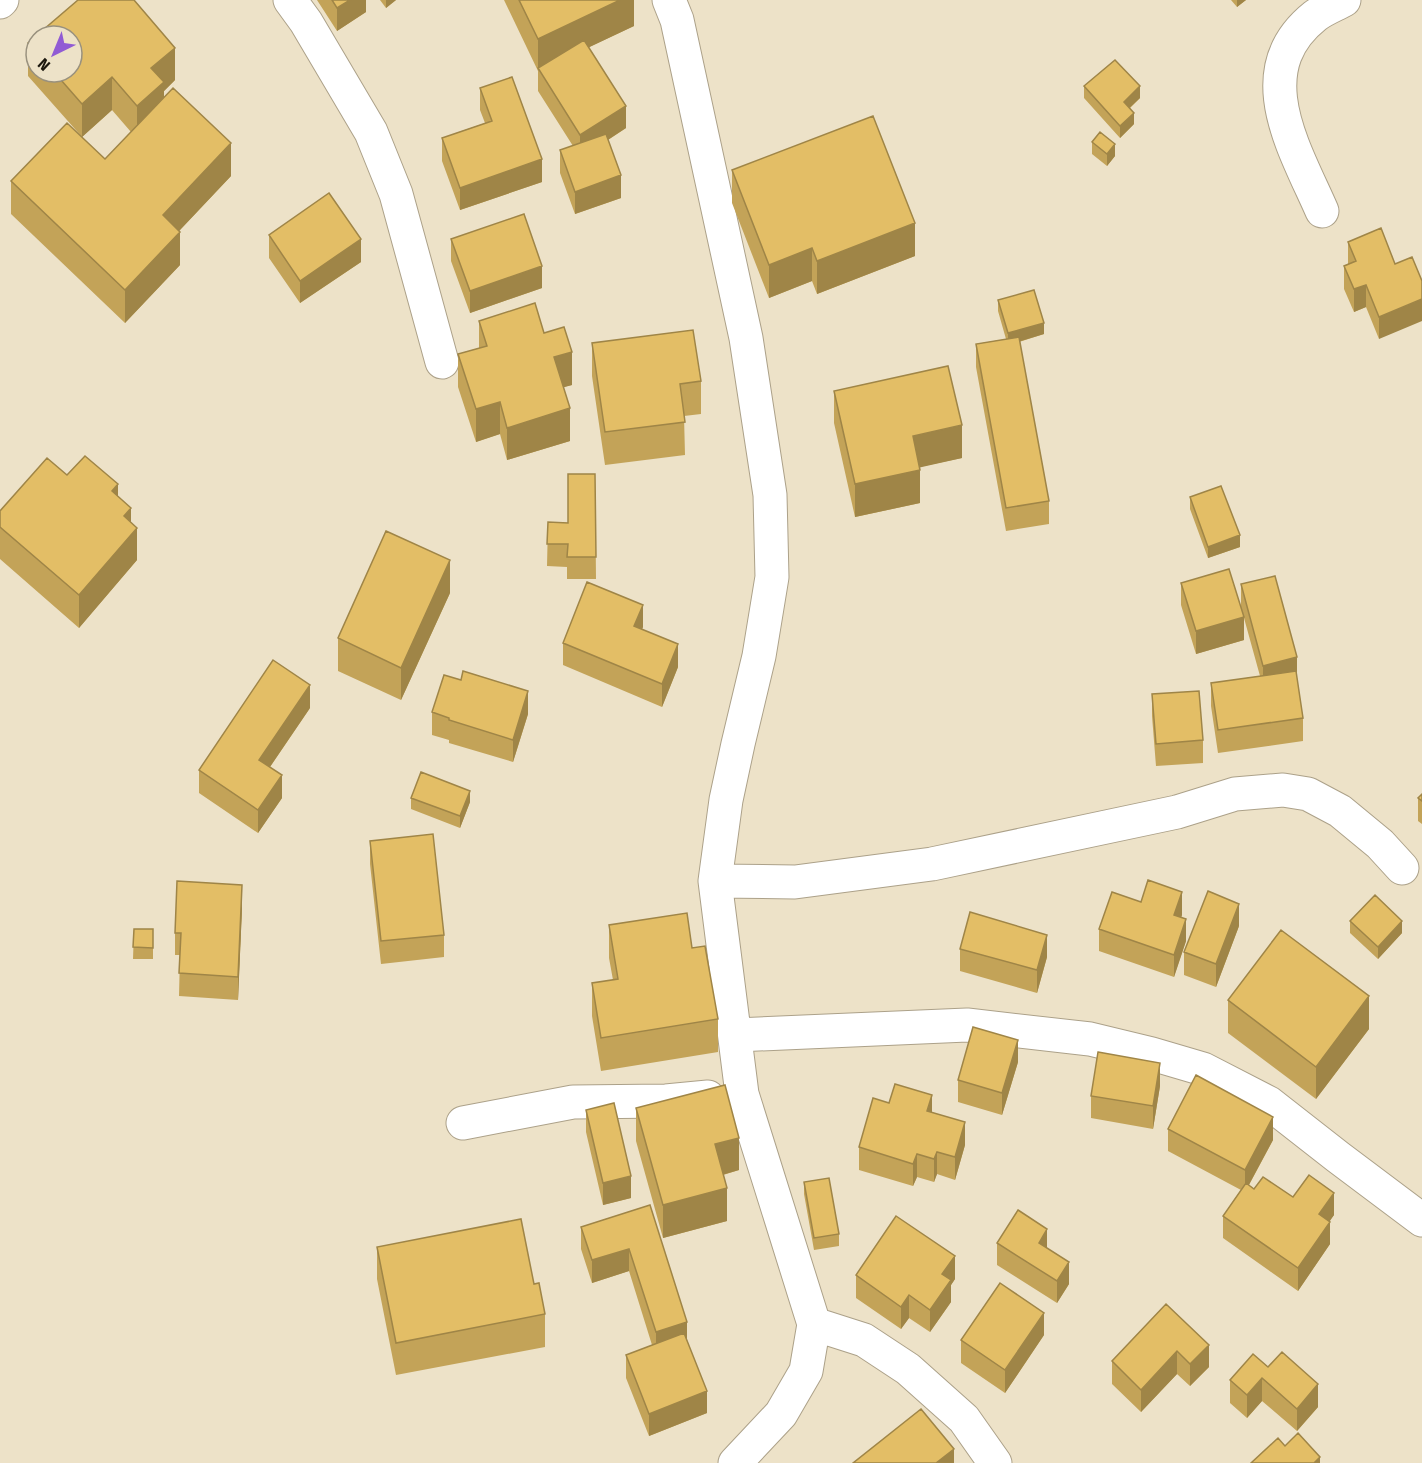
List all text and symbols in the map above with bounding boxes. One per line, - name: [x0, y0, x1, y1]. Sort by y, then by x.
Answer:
- north arrow: [24, 24, 84, 84]
- text: N: [34, 54, 54, 75]

